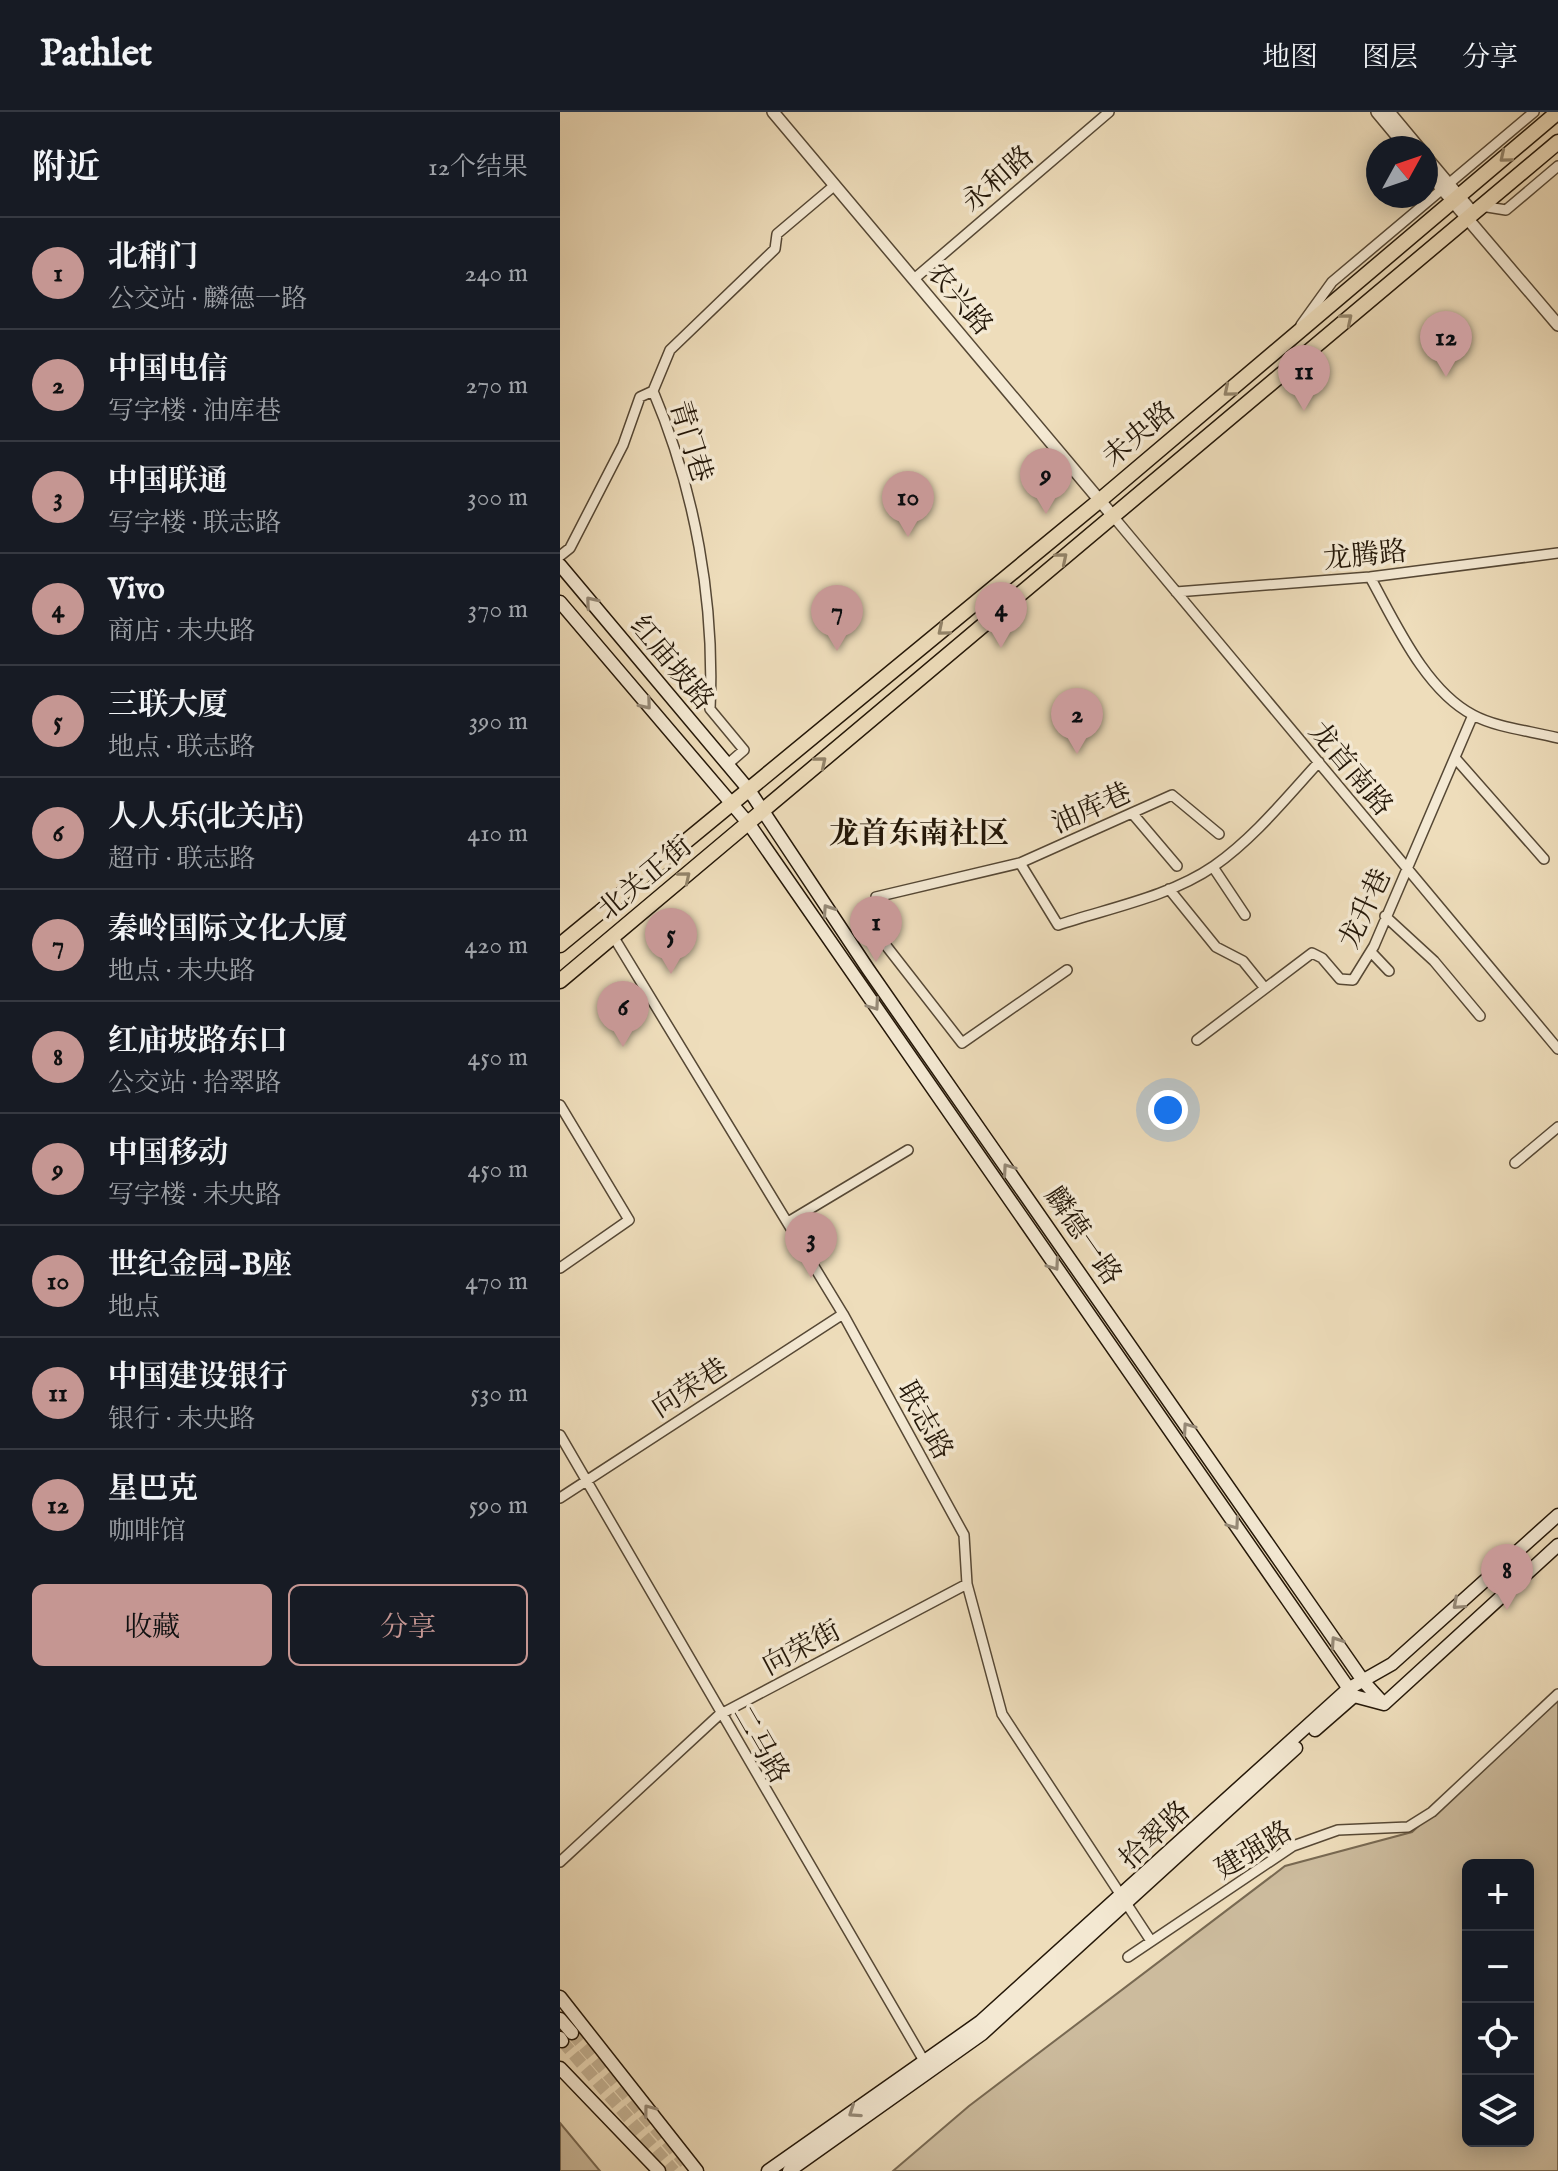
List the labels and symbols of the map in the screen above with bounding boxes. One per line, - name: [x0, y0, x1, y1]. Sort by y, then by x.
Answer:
- north arrow: [1366, 136, 1438, 208]
- street label: 永和路: [955, 139, 1042, 221]
- one-way arrow: [1500, 147, 1515, 162]
- street label: 农兴路: [919, 256, 999, 343]
- pin: 12: [1420, 311, 1472, 377]
- one-way arrow: [1338, 314, 1352, 329]
- pin: 11: [1278, 345, 1330, 411]
- one-way arrow: [1223, 381, 1238, 396]
- street label: 未央路: [1096, 395, 1183, 475]
- street label: 青门巷: [661, 396, 719, 487]
- pin: 9: [1020, 448, 1072, 514]
- pin: 10: [882, 471, 934, 537]
- street label: 龙腾路: [1322, 535, 1409, 578]
- one-way arrow: [1052, 553, 1067, 568]
- pin: 4: [975, 582, 1027, 648]
- pin: 7: [811, 585, 863, 651]
- one-way arrow: [586, 597, 601, 611]
- street label: 红庙坡路: [622, 609, 720, 718]
- one-way arrow: [938, 620, 953, 635]
- pin: 2: [1051, 688, 1103, 754]
- one-way arrow: [636, 695, 651, 710]
- street label: 龙首南路: [1301, 715, 1399, 824]
- one-way arrow: [812, 758, 826, 772]
- street label: 油库巷: [1047, 776, 1138, 842]
- district label: 龙首东南社区: [829, 816, 1009, 854]
- street label: 北关正街: [591, 830, 700, 928]
- street label: 龙升巷: [1333, 864, 1400, 955]
- one-way arrow: [675, 872, 690, 887]
- pin: 1: [850, 896, 902, 962]
- one-way arrow: [823, 904, 838, 918]
- pin: 5: [645, 908, 697, 974]
- pin: 6: [597, 981, 649, 1047]
- one-way arrow: [864, 996, 879, 1010]
- your location: [1148, 1090, 1188, 1130]
- one-way arrow: [1003, 1163, 1018, 1177]
- street label: 麟德一路: [1035, 1181, 1128, 1292]
- pin: 3: [785, 1212, 837, 1278]
- one-way arrow: [1044, 1256, 1059, 1270]
- street label: 向荣巷: [646, 1352, 735, 1427]
- street label: 联志路: [888, 1376, 959, 1466]
- one-way arrow: [1183, 1423, 1198, 1437]
- one-way arrow: [1225, 1516, 1240, 1530]
- pin: 8: [1481, 1544, 1533, 1610]
- one-way arrow: [1453, 1595, 1468, 1609]
- street label: 向荣街: [757, 1614, 847, 1684]
- one-way arrow: [1331, 1637, 1346, 1651]
- street label: 二马路: [724, 1700, 796, 1790]
- street label: 拾翠路: [1113, 1794, 1198, 1877]
- street label: 建强路: [1209, 1815, 1299, 1888]
- one-way arrow: [848, 2103, 862, 2118]
- one-way arrow: [644, 2104, 658, 2119]

